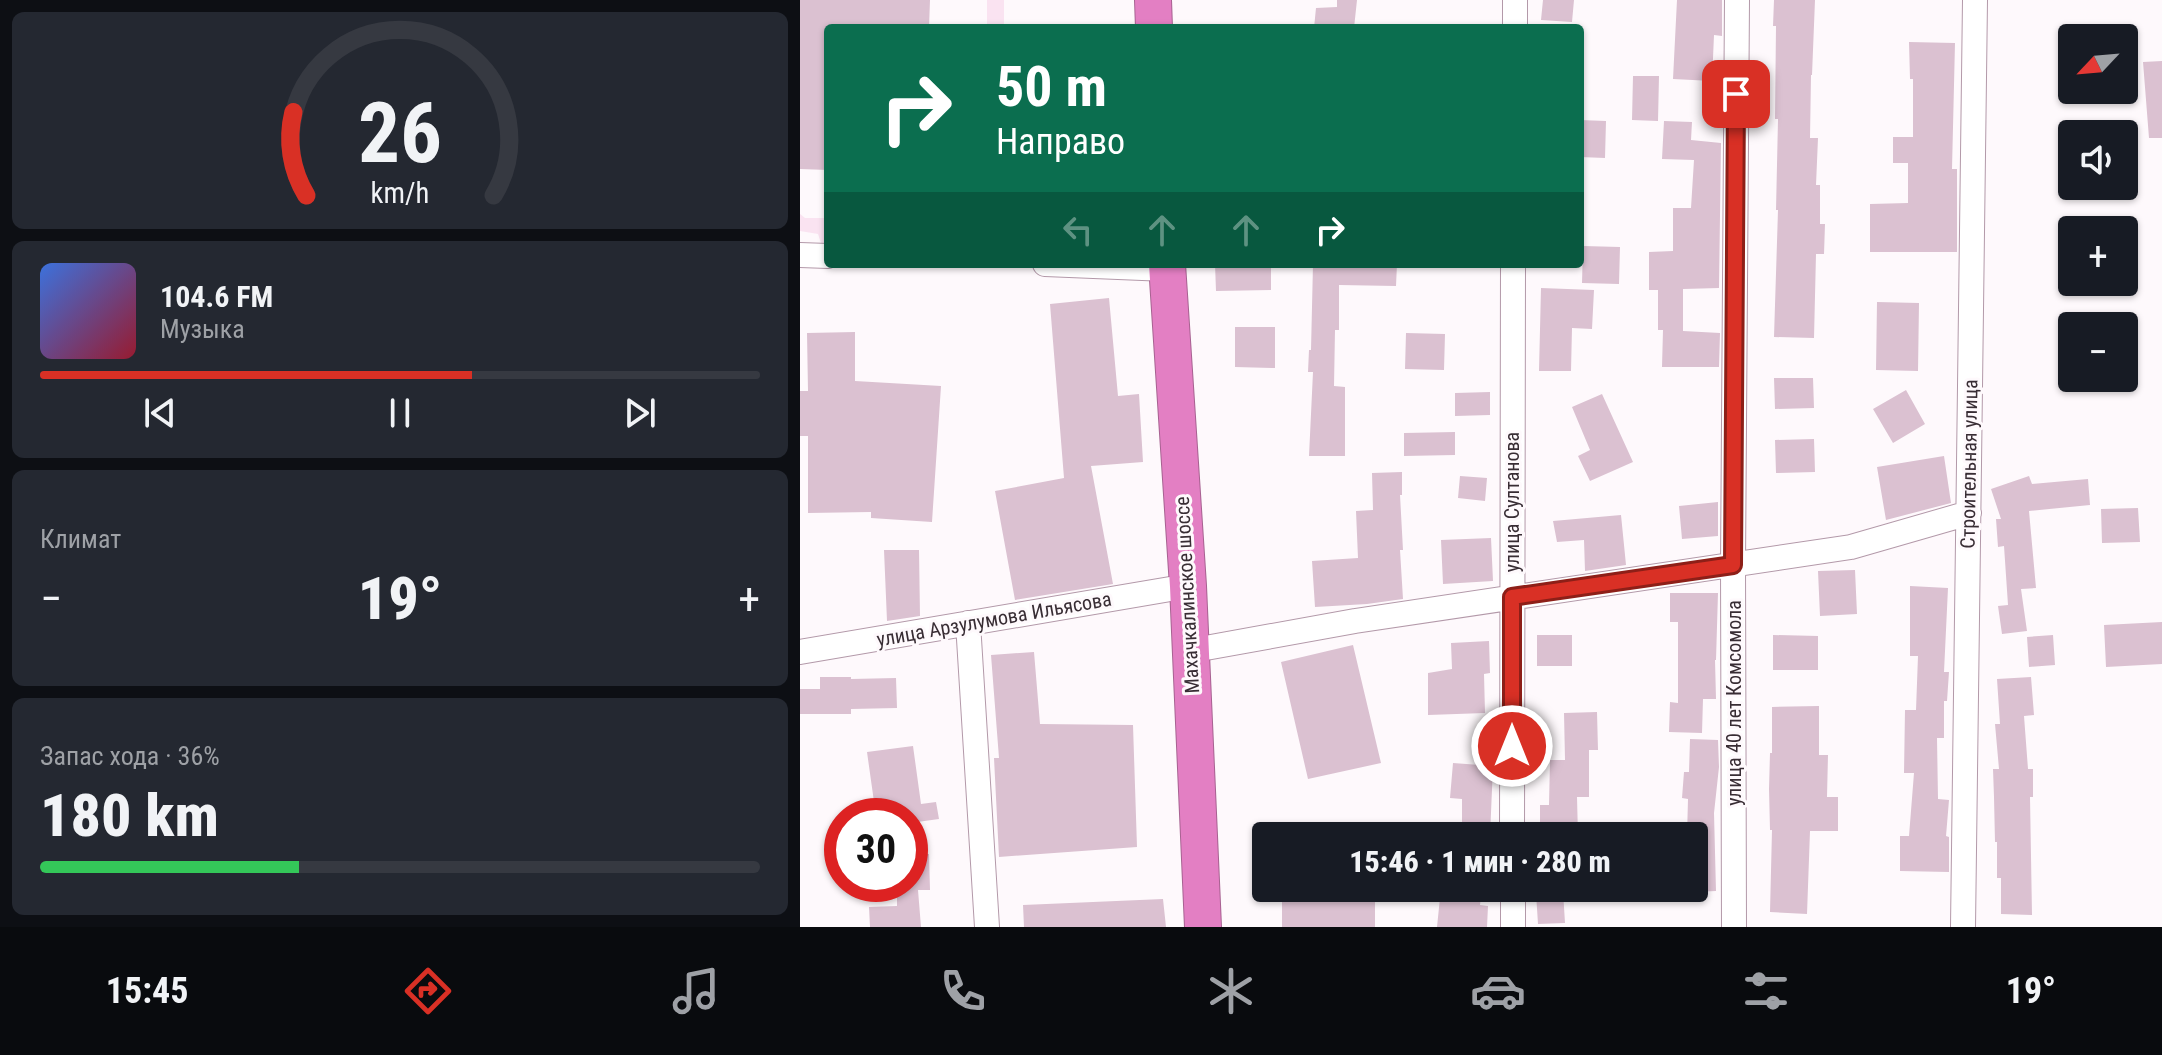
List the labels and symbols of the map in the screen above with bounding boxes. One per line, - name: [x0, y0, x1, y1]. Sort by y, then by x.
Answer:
- north arrow: [2058, 24, 2138, 104]
- pin: [1702, 60, 1770, 128]
- street label: Строительная улица: [1956, 379, 1982, 549]
- street label: улица Султанова: [1500, 432, 1524, 572]
- street label: Махачкалинское шоссе: [1170, 496, 1204, 694]
- street label: улица Арзулумова Ильясова: [875, 587, 1113, 651]
- street label: улица 40 лет Комсомола: [1722, 600, 1746, 806]
- position arrow: [1470, 704, 1554, 788]
- speed limit sign: 30: [824, 798, 928, 902]

